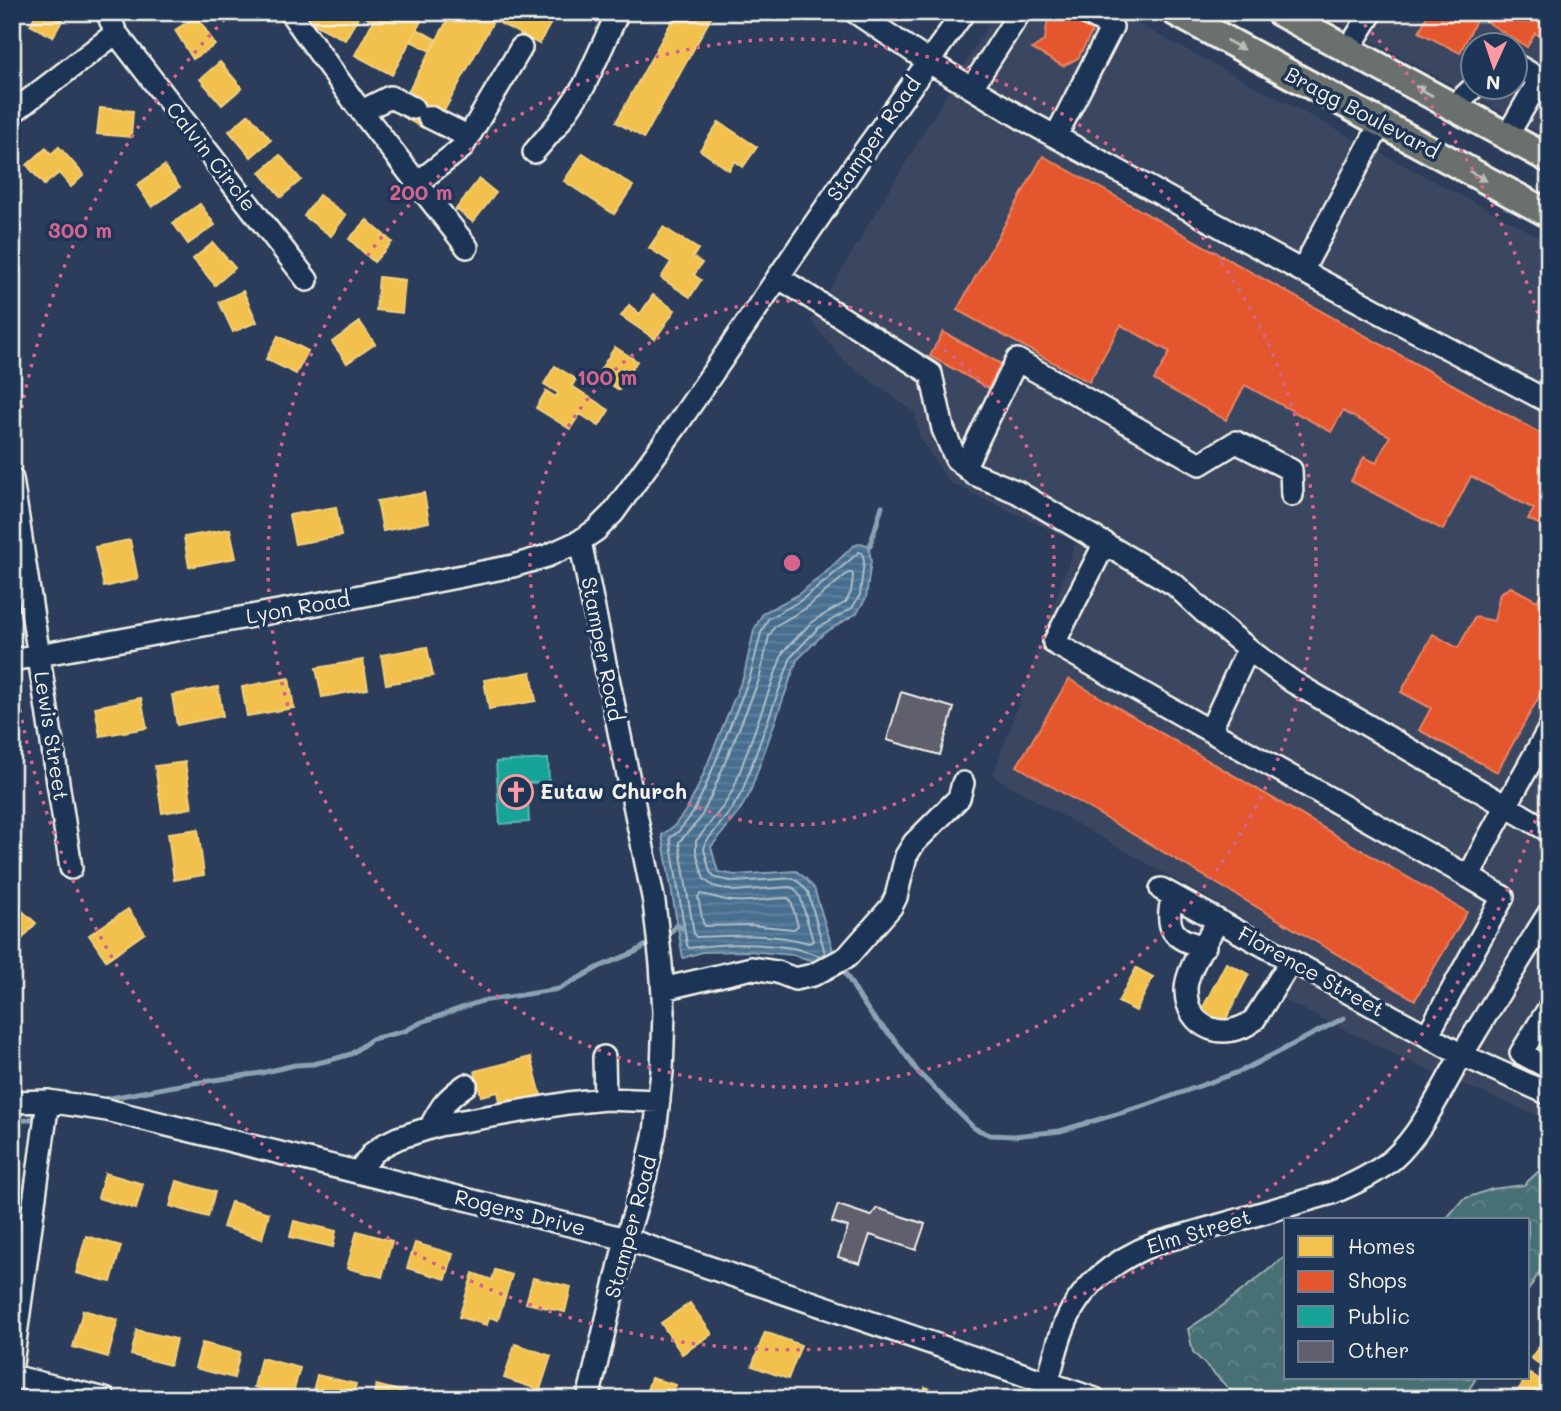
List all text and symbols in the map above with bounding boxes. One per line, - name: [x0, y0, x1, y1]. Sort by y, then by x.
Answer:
- north arrow: [1460, 32, 1530, 102]
- one-way arrow: [1225, 39, 1245, 50]
- street label: Bragg Boulevard: [1281, 60, 1445, 164]
- street label: Stamper Road: [820, 70, 926, 206]
- text: N: [1485, 71, 1501, 96]
- one-way arrow: [1414, 86, 1434, 97]
- street label: Calvin Circle: [161, 96, 263, 216]
- one-way arrow: [1469, 170, 1488, 182]
- text: 200 m: [390, 178, 452, 205]
- text: 300 m: [48, 216, 112, 243]
- text: 100 m: [577, 363, 637, 390]
- centre of rings: [780, 551, 804, 575]
- street label: Stamper Road: [576, 574, 631, 723]
- street label: Lyon Road: [244, 584, 352, 629]
- street label: Lewis Street: [29, 669, 76, 802]
- church icon: Eutaw Church: [497, 773, 535, 811]
- place label: Eutaw Church: [540, 777, 687, 804]
- street label: Florence Street: [1234, 919, 1390, 1022]
- street label: Stamper Road: [598, 1152, 662, 1301]
- street label: Rogers Drive: [452, 1182, 589, 1241]
- street label: Elm Street: [1143, 1202, 1254, 1259]
- legend: [1284, 1218, 1530, 1380]
- text: Homes: [1348, 1232, 1415, 1259]
- text: Shops: [1348, 1266, 1407, 1293]
- text: Public: [1348, 1302, 1410, 1329]
- text: Other: [1348, 1336, 1409, 1363]

